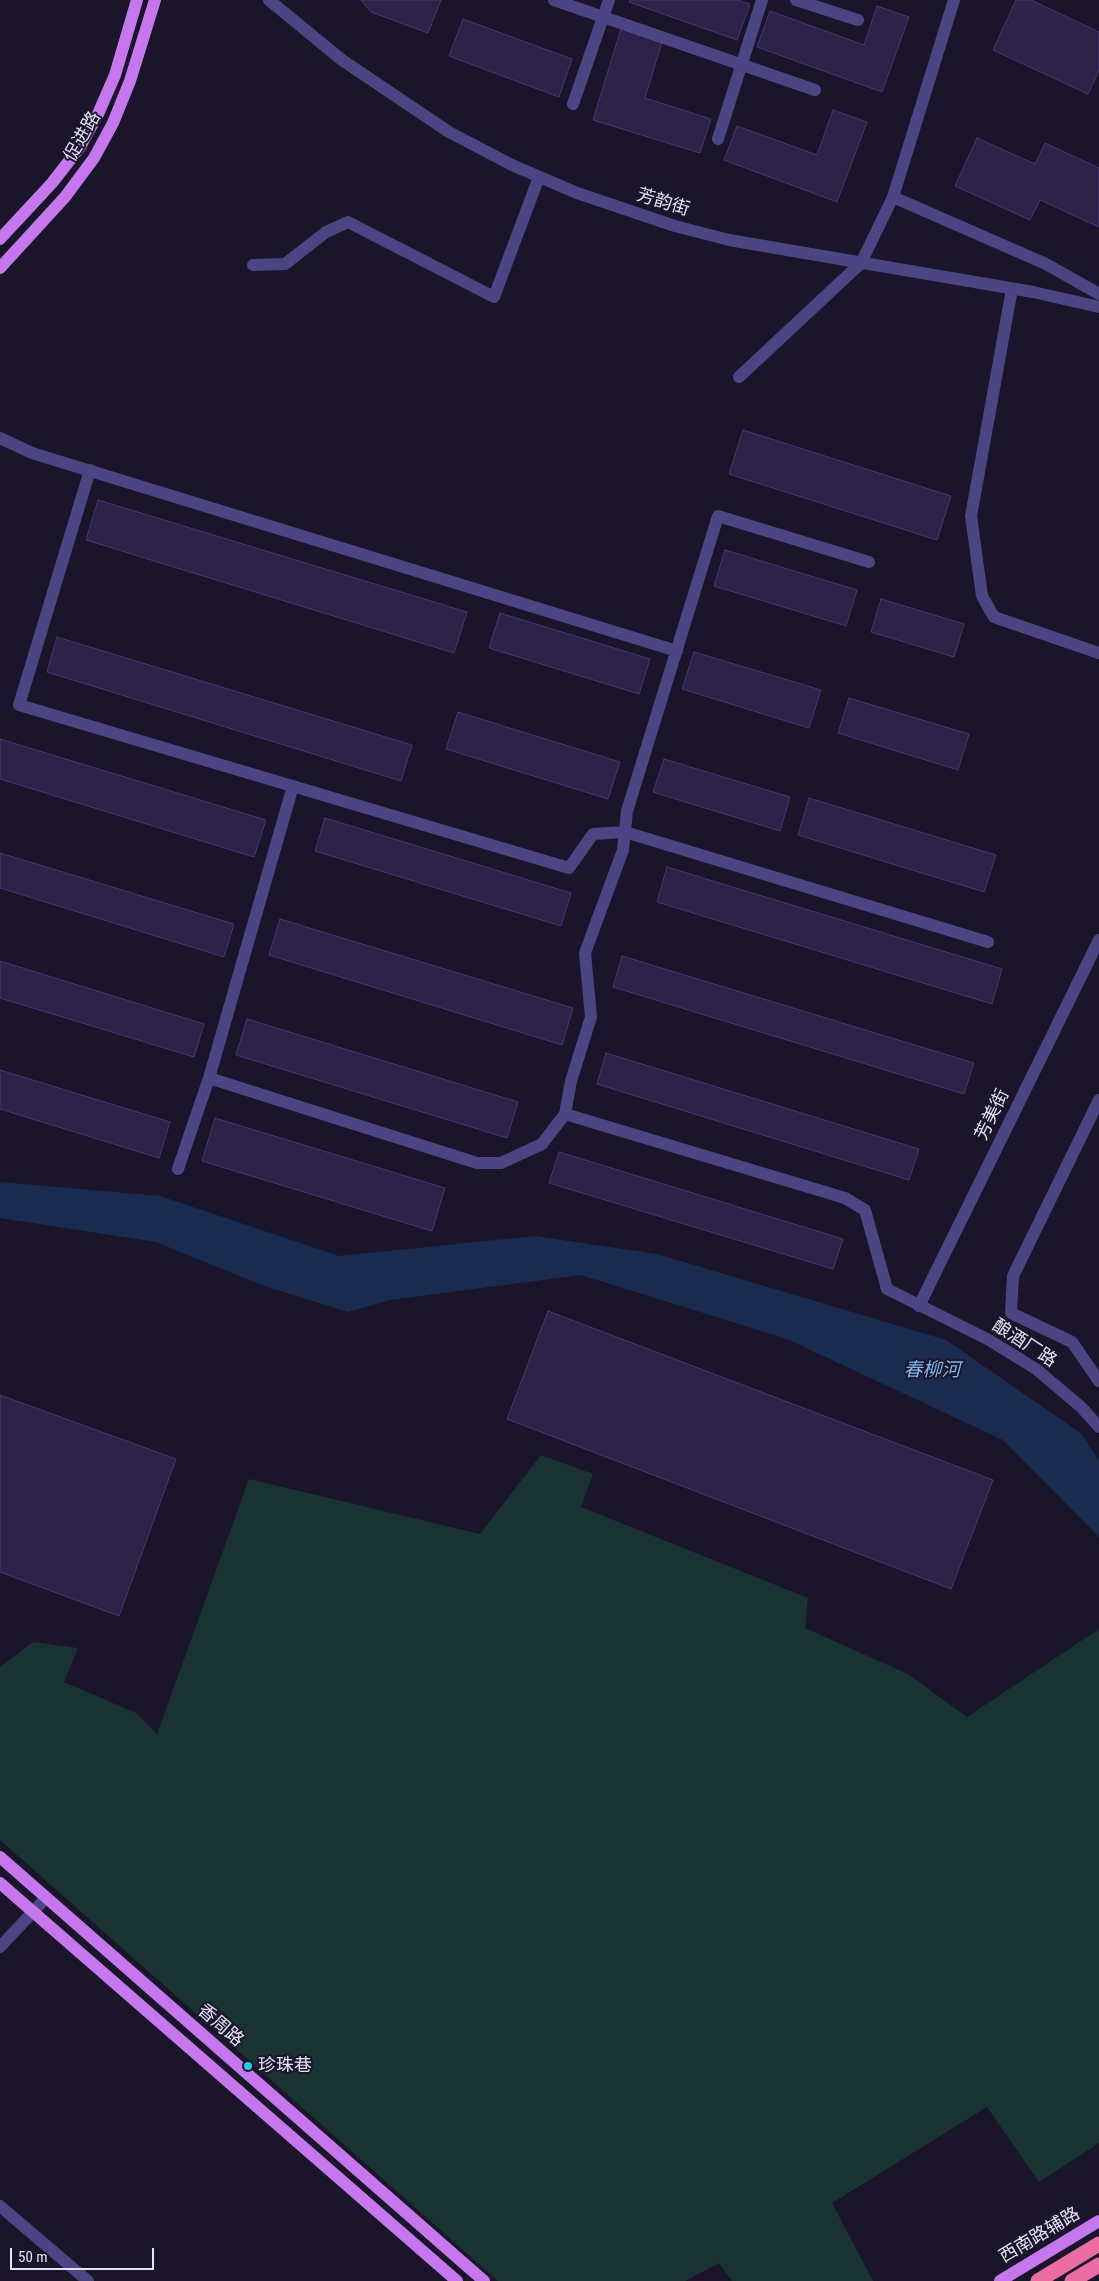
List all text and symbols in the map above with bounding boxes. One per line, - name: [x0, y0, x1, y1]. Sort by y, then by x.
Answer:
- street label: 促进路: [60, 108, 106, 166]
- street label: 芳韵街: [634, 185, 692, 221]
- street label: 芳美街: [971, 1086, 1015, 1144]
- street label: 酿酒厂路: [988, 1315, 1060, 1373]
- water label: 春柳河: [904, 1360, 960, 1382]
- street label: 香周路: [193, 2000, 247, 2052]
- place label: 珍珠巷: [258, 2055, 312, 2077]
- marker: 珍珠巷: [242, 2060, 254, 2072]
- street label: 西南路辅路: [996, 2204, 1084, 2268]
- scale bar: [12, 2238, 156, 2270]
- text: 50 m: [18, 2248, 48, 2266]

